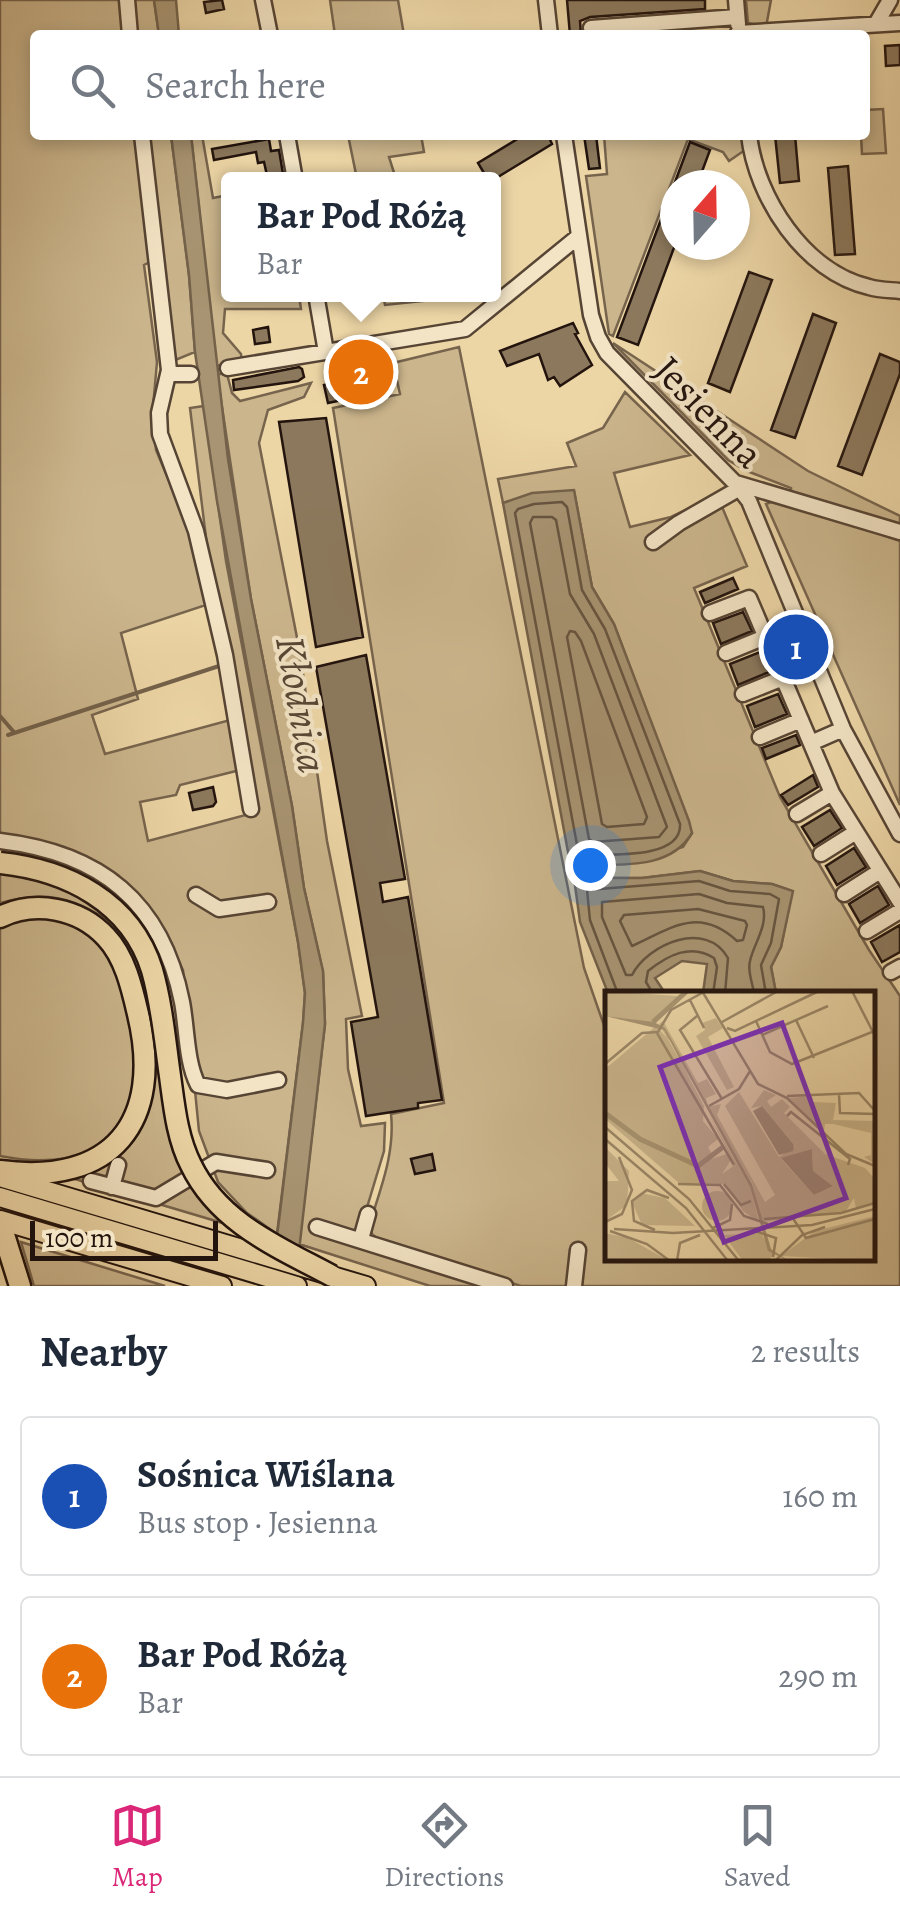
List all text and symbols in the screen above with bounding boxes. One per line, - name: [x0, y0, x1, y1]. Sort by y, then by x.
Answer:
- search box: [30, 30, 870, 140]
- icon: search: [65, 58, 120, 113]
- text: Search here: [145, 59, 326, 111]
- north arrow: [660, 170, 750, 260]
- popup: [221, 172, 501, 302]
- text: Bar Pod Różą: [256, 189, 466, 241]
- text: Bar: [256, 241, 302, 285]
- pin: 2: [328, 334, 394, 410]
- street label: Jesienna: [642, 344, 777, 481]
- pin: 1: [764, 610, 828, 684]
- water label: Kłodnica: [262, 631, 342, 777]
- your location: [565, 840, 616, 891]
- inset map: [605, 991, 875, 1261]
- scale bar: [30, 1216, 218, 1260]
- text: 100 m: [45, 1219, 113, 1257]
- text: Nearby: [40, 1323, 167, 1380]
- text: 2 results: [751, 1329, 860, 1373]
- text: Sośnica Wiślana: [137, 1448, 395, 1500]
- text: 1: [69, 1474, 80, 1518]
- text: 160 m: [782, 1474, 858, 1518]
- text: Bus stop · Jesienna: [137, 1500, 378, 1544]
- text: Bar Pod Różą: [137, 1628, 347, 1680]
- text: 2: [67, 1654, 82, 1698]
- text: 290 m: [778, 1654, 858, 1698]
- text: Bar: [137, 1680, 183, 1724]
- tab: Map: [110, 1798, 165, 1896]
- tab: Directions: [384, 1798, 504, 1896]
- tab: Saved: [724, 1798, 790, 1896]

